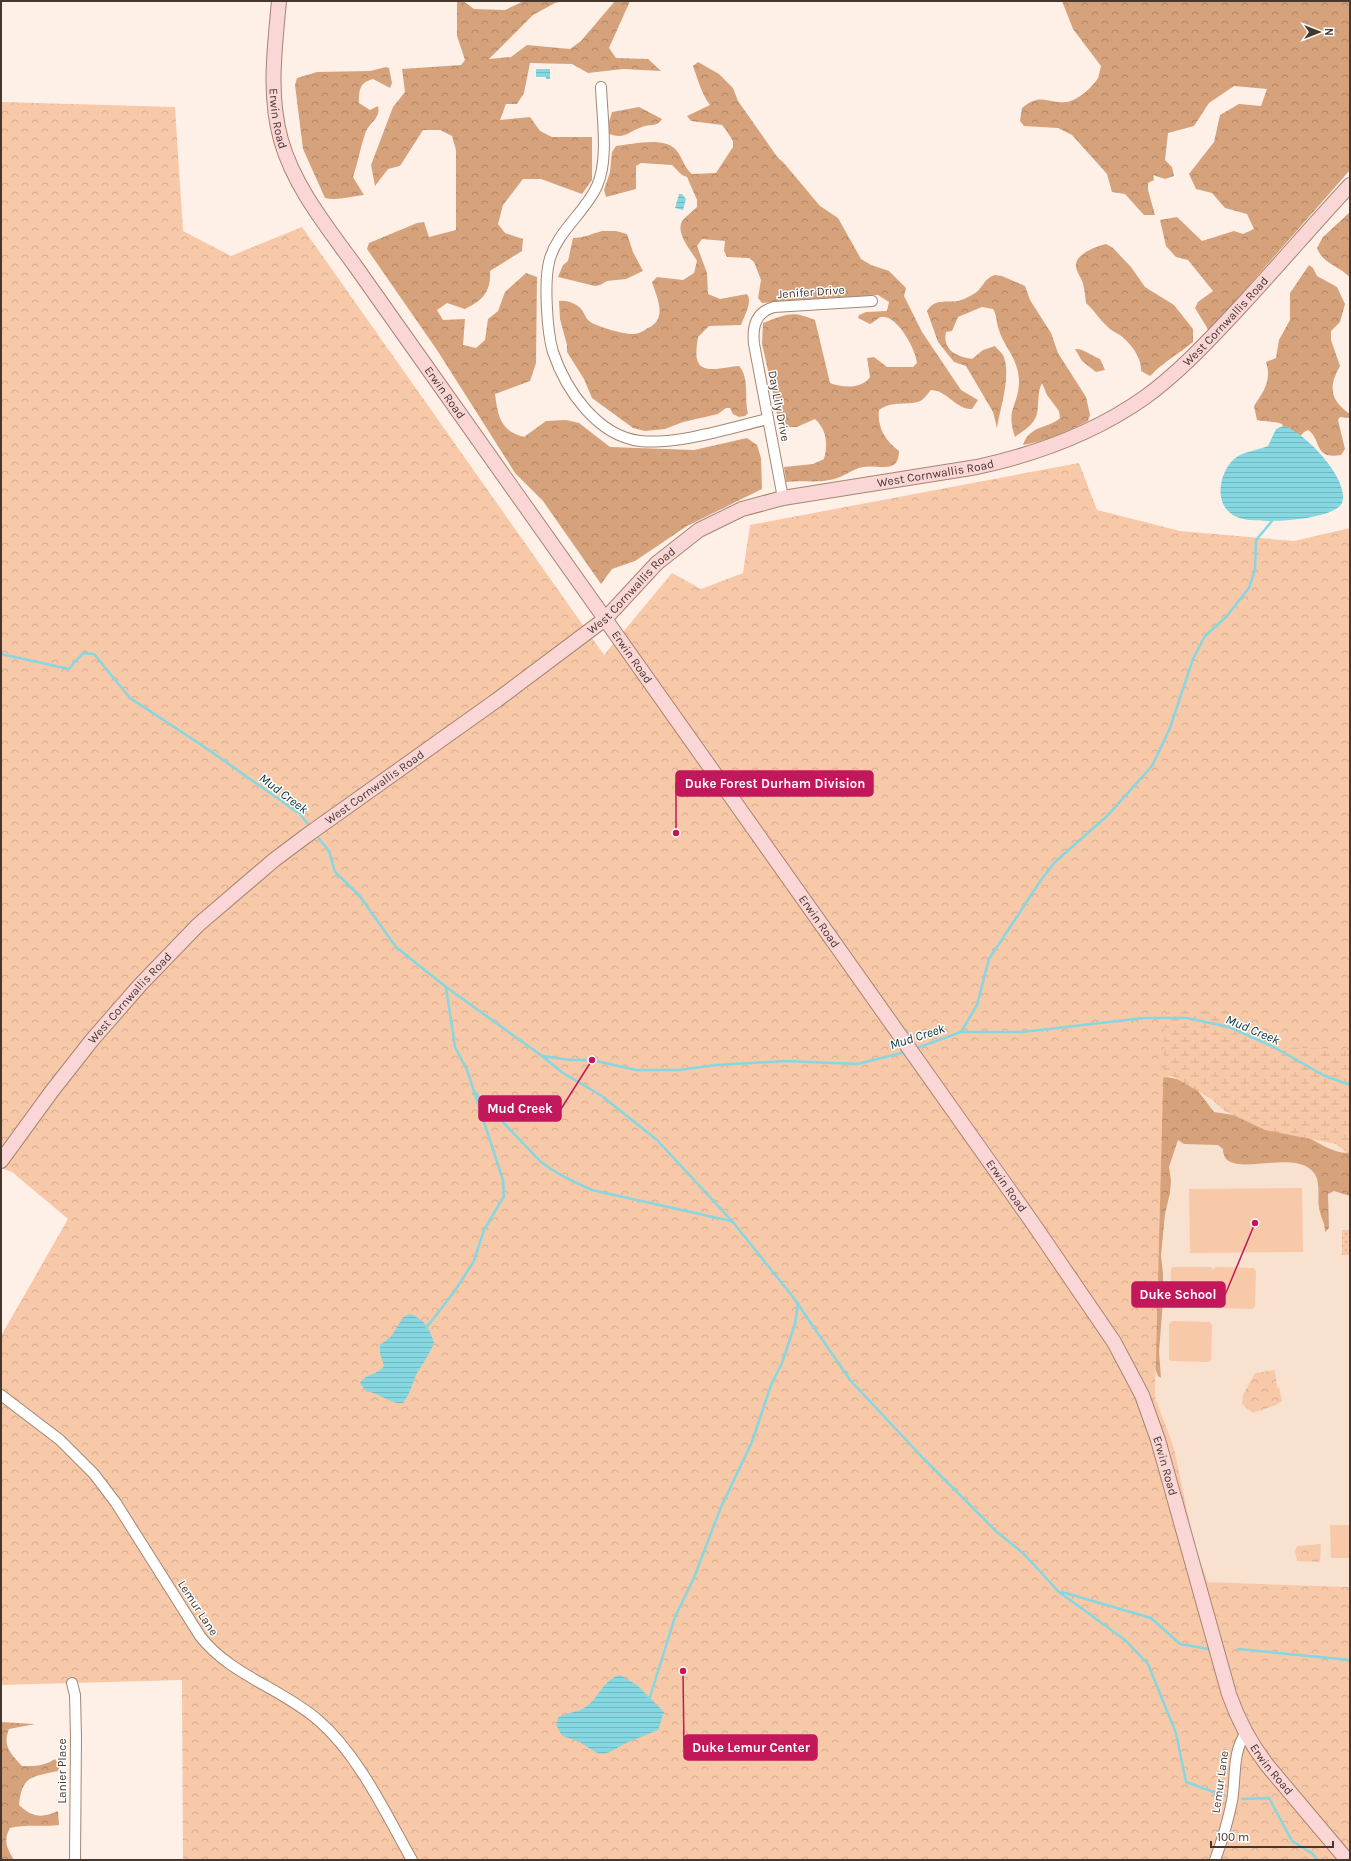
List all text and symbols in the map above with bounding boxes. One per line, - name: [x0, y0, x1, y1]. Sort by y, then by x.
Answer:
- north arrow: [1299, 12, 1339, 52]
- text: N: [1322, 28, 1335, 36]
- street label: Erwin Road: [267, 88, 290, 150]
- street label: West Cornwallis Road: [1180, 274, 1271, 369]
- street label: Jenifer Drive: [777, 283, 845, 301]
- street label: Erwin Road: [421, 364, 468, 422]
- street label: Day Lily Drive: [765, 369, 793, 443]
- street label: West Cornwallis Road: [876, 456, 995, 490]
- street label: West Cornwallis Road: [584, 544, 678, 637]
- street label: Erwin Road: [609, 628, 655, 686]
- street label: West Cornwallis Road: [322, 747, 427, 827]
- water label: Mud Creek: [256, 770, 311, 817]
- callout: Duke Forest Durham Division: [676, 771, 873, 796]
- text: Duke Forest Durham Division: [685, 776, 865, 791]
- street label: Erwin Road: [796, 892, 843, 950]
- street label: West Cornwallis Road: [85, 949, 175, 1047]
- water label: Mud Creek: [1224, 1011, 1282, 1048]
- water label: Mud Creek: [888, 1020, 947, 1052]
- callout: Mud Creek: [479, 1096, 561, 1121]
- text: Mud Creek: [487, 1101, 553, 1116]
- street label: Erwin Road: [983, 1157, 1030, 1215]
- callout: Duke School: [1132, 1282, 1225, 1307]
- text: Duke School: [1140, 1287, 1216, 1302]
- street label: Erwin Road: [1150, 1434, 1180, 1497]
- street label: Lemur Lane: [175, 1578, 221, 1638]
- callout: Duke Lemur Center: [684, 1735, 817, 1760]
- street label: Lanier Place: [55, 1738, 69, 1804]
- text: Duke Lemur Center: [692, 1740, 811, 1755]
- street label: Erwin Road: [1247, 1741, 1296, 1798]
- street label: Lemur Lane: [1209, 1750, 1231, 1814]
- scale bar: [1211, 1823, 1333, 1849]
- text: 100 m: [1217, 1830, 1249, 1844]

